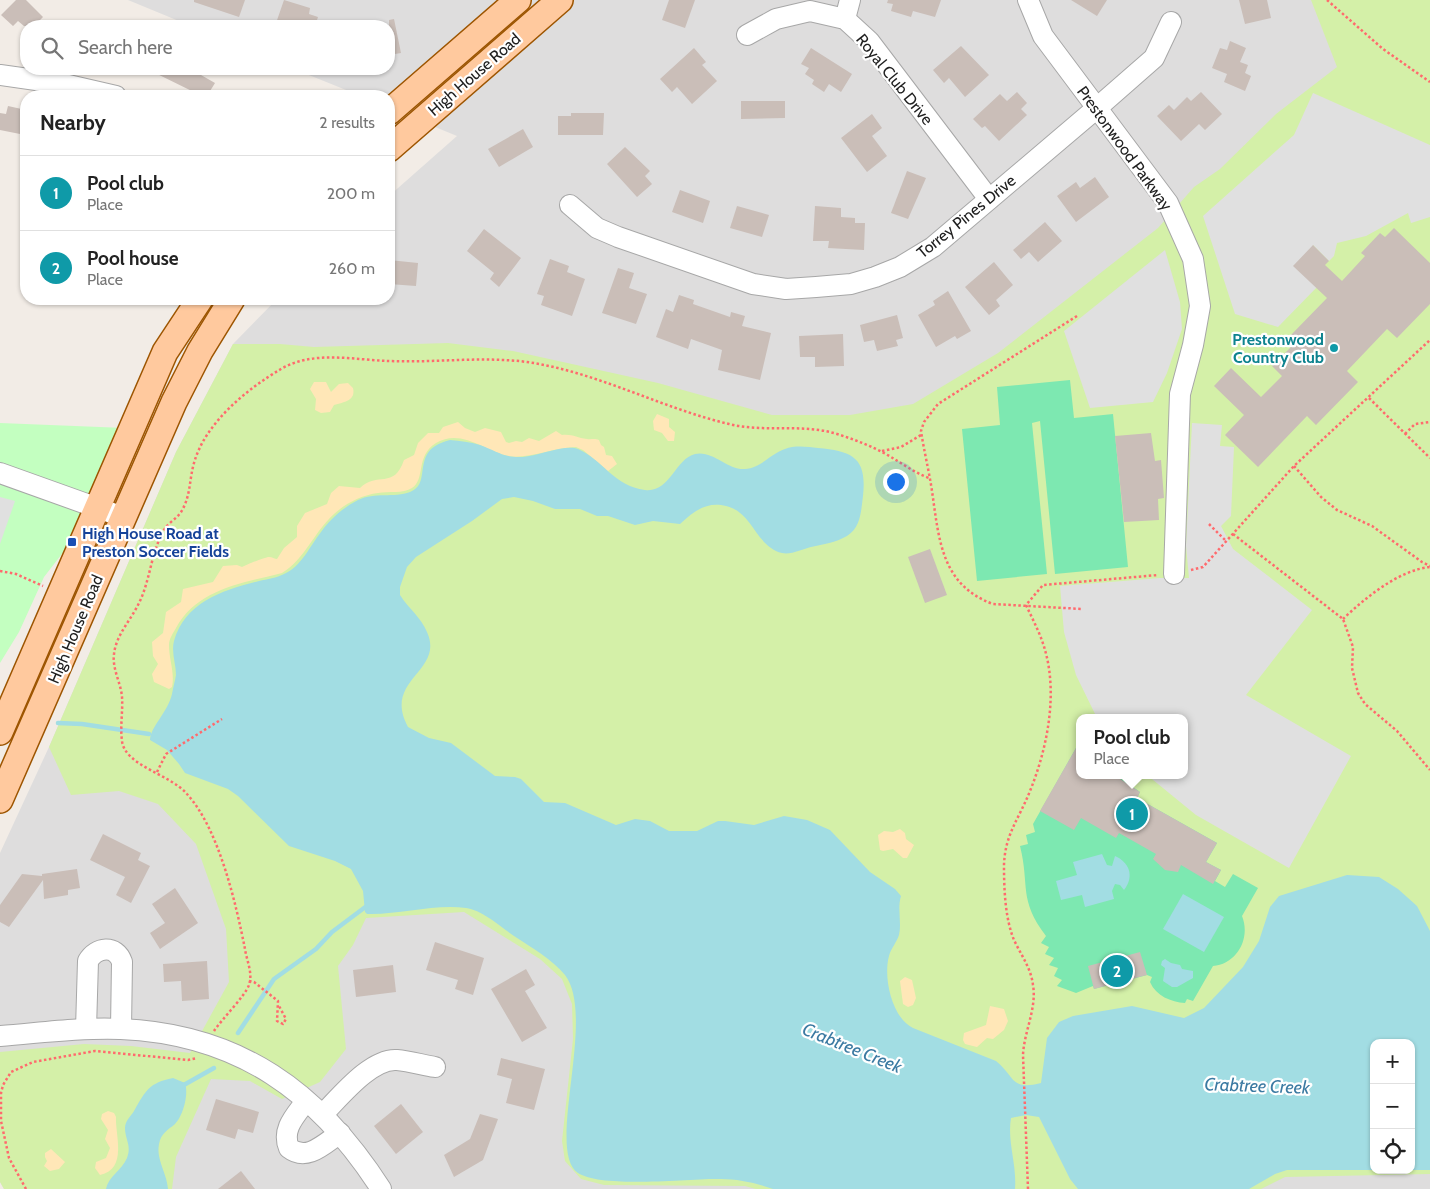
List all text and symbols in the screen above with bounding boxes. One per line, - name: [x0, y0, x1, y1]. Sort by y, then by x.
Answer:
- search box: [20, 20, 395, 75]
- street label: High House Road: [424, 29, 524, 120]
- street label: Royal Club Drive: [852, 30, 937, 129]
- icon: search: [38, 34, 66, 62]
- text: Search here: [78, 36, 172, 59]
- street label: Prestonwood Parkway: [1073, 82, 1176, 214]
- text: Nearby: [40, 110, 106, 135]
- text: 2 results: [319, 113, 375, 132]
- street label: Torrey Pines Drive: [913, 171, 1019, 262]
- text: Pool club: [87, 172, 164, 195]
- text: 1: [53, 184, 59, 203]
- text: 200 m: [327, 184, 375, 203]
- text: Place: [87, 195, 123, 214]
- text: Pool house: [87, 247, 179, 270]
- text: 2: [52, 259, 60, 278]
- text: 260 m: [329, 259, 375, 278]
- text: Place: [87, 270, 123, 289]
- place label: Prestonwood Country Club: [1232, 330, 1324, 367]
- marker: Prestonwood Country Club: [1328, 342, 1340, 354]
- your location: [883, 469, 909, 495]
- place label: High House Road at Preston Soccer Fields: [82, 524, 229, 561]
- marker: High House Road at Preston Soccer Fields: [66, 536, 78, 548]
- street label: High House Road: [44, 572, 107, 686]
- popup: [1076, 714, 1188, 779]
- text: Pool club: [1094, 726, 1170, 749]
- text: Place: [1094, 749, 1129, 768]
- pin: 1: [1116, 795, 1148, 833]
- pin: 2: [1101, 952, 1133, 990]
- water label: Crabtree Creek: [799, 1018, 906, 1078]
- map controls: [1370, 1039, 1415, 1174]
- button: +: [1370, 1039, 1415, 1084]
- water label: Crabtree Creek: [1204, 1073, 1311, 1099]
- button: −: [1370, 1084, 1415, 1129]
- button: locate: [1370, 1129, 1415, 1174]

